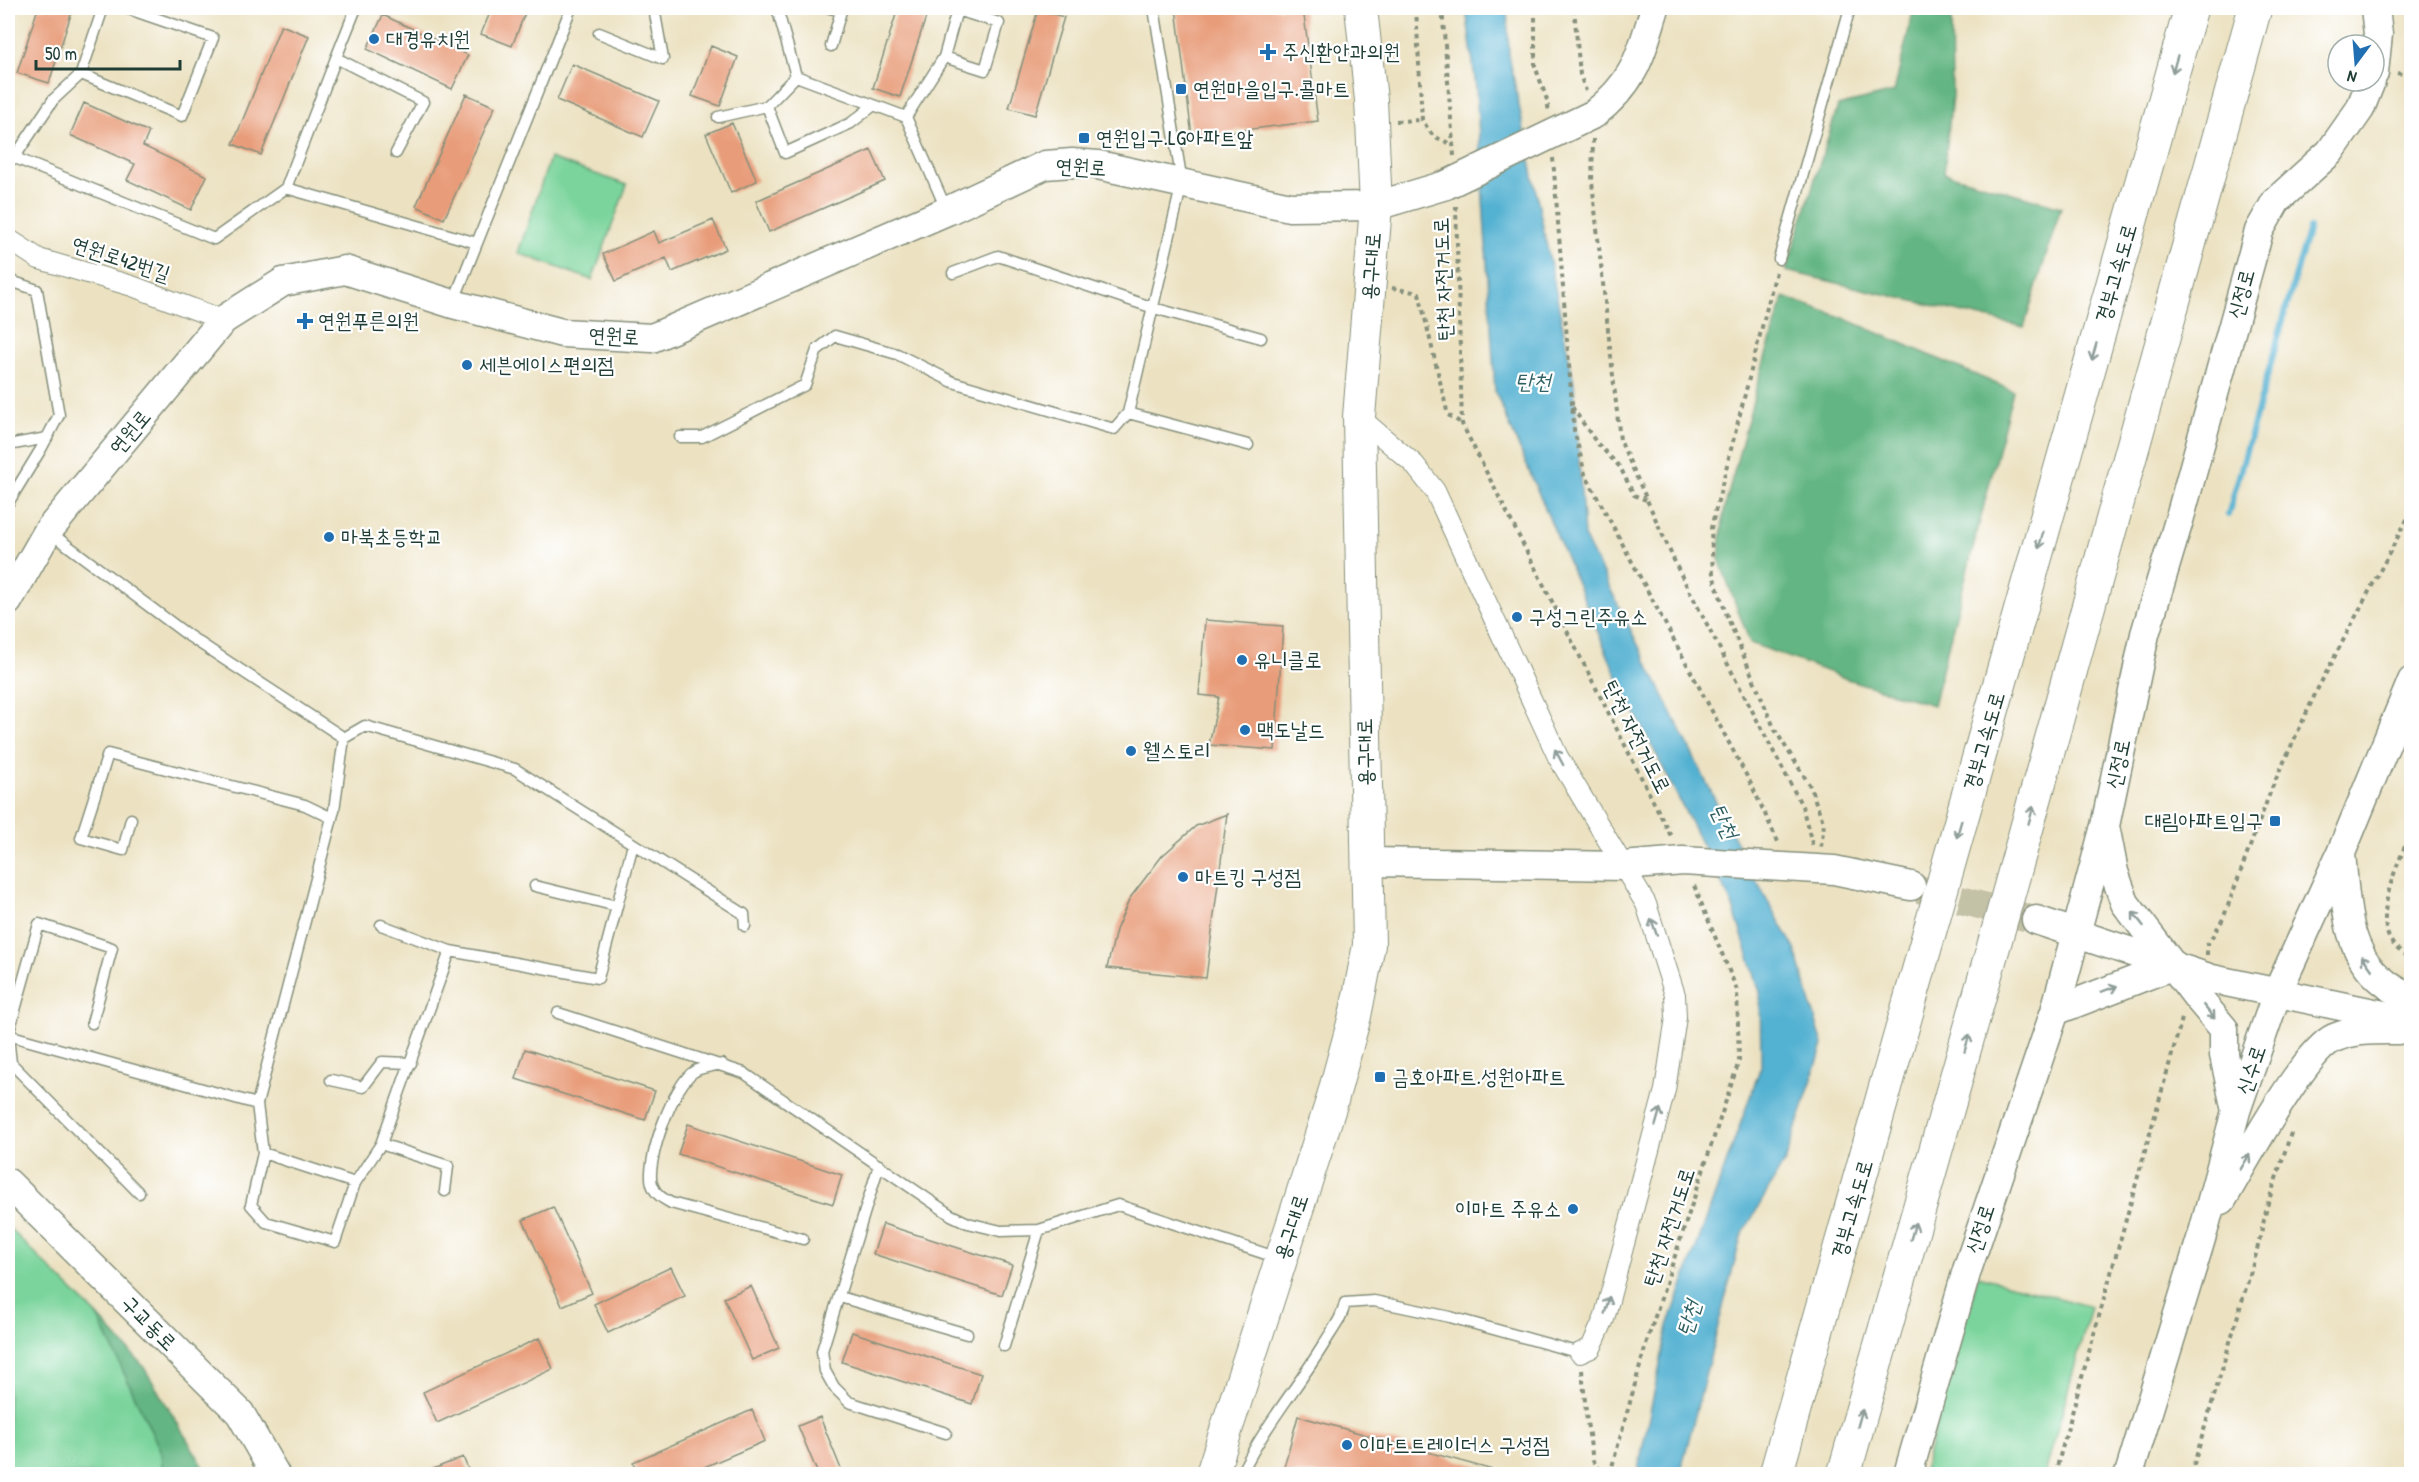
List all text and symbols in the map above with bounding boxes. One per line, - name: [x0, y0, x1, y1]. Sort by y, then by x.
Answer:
- place label: 대경유치원: [386, 24, 471, 53]
- marker: 대경유치원: [367, 32, 381, 46]
- scale bar: [36, 33, 180, 71]
- north arrow: [2326, 33, 2386, 93]
- place label: 주신환안과의원: [1282, 37, 1400, 66]
- text: 50 m: [45, 41, 77, 66]
- marker: 주신환안과의원: [1259, 43, 1277, 61]
- one-way arrow: [2169, 54, 2180, 73]
- text: N: [2344, 66, 2359, 89]
- place label: 연원마을입구.콜마트: [1193, 74, 1350, 103]
- marker: 연원마을입구.콜마트: [1174, 82, 1188, 96]
- place label: 연원입구.LG아파트앞: [1096, 123, 1254, 152]
- marker: 연원입구.LG아파트앞: [1077, 131, 1091, 145]
- street label: 연원로: [1055, 151, 1107, 182]
- street label: 탄천 자전거도로: [1426, 217, 1459, 341]
- street label: 경부고속도로: [2088, 220, 2143, 326]
- street label: 연원로42번길: [68, 229, 174, 288]
- street label: 용구대로: [1354, 231, 1387, 301]
- street label: 신정로: [2220, 266, 2261, 322]
- place label: 연원푸른의원: [318, 306, 419, 335]
- marker: 연원푸른의원: [296, 312, 314, 330]
- street label: 연원로: [588, 320, 640, 351]
- one-way arrow: [2087, 343, 2099, 362]
- place label: 세븐에이스편의점: [479, 350, 614, 379]
- marker: 세븐에이스편의점: [460, 358, 474, 372]
- water label: 탄천: [1515, 366, 1553, 396]
- street label: 연원로: [102, 403, 157, 460]
- place label: 마북초등학교: [341, 522, 442, 551]
- marker: 마북초등학교: [322, 530, 336, 544]
- one-way arrow: [2034, 530, 2046, 549]
- place label: 구성그린주유소: [1529, 602, 1647, 631]
- marker: 구성그린주유소: [1510, 610, 1524, 624]
- place label: 유니클로: [1254, 645, 1322, 674]
- marker: 유니클로: [1235, 653, 1249, 667]
- street label: 탄천 자전거도로: [1597, 675, 1678, 798]
- street label: 경부고속도로: [1956, 688, 2011, 794]
- place label: 맥도날드: [1257, 715, 1325, 744]
- street label: 용구대로: [1349, 718, 1380, 786]
- marker: 맥도날드: [1238, 723, 1252, 737]
- place label: 웰스토리: [1143, 736, 1211, 765]
- street label: 신정로: [2098, 736, 2137, 792]
- marker: 웰스토리: [1124, 744, 1138, 758]
- one-way arrow: [1553, 749, 1565, 766]
- water label: 탄천: [1704, 799, 1747, 846]
- one-way arrow: [2026, 806, 2037, 825]
- place label: 대림아파트입구: [2145, 806, 2263, 835]
- marker: 대림아파트입구: [2268, 814, 2282, 828]
- one-way arrow: [1953, 819, 1964, 838]
- place label: 마트킹 구성점: [1195, 862, 1301, 891]
- marker: 마트킹 구성점: [1176, 870, 1190, 884]
- one-way arrow: [2131, 911, 2144, 927]
- one-way arrow: [1647, 918, 1658, 937]
- one-way arrow: [2361, 955, 2373, 971]
- one-way arrow: [2099, 982, 2118, 993]
- one-way arrow: [2202, 1004, 2216, 1019]
- one-way arrow: [1961, 1034, 1973, 1053]
- street label: 신수로: [2229, 1041, 2272, 1099]
- place label: 금호아파트.성원아파트: [1392, 1062, 1565, 1091]
- marker: 금호아파트.성원아파트: [1373, 1070, 1387, 1084]
- one-way arrow: [1652, 1108, 1664, 1127]
- one-way arrow: [2240, 1154, 2252, 1171]
- street label: 경부고속도로: [1824, 1156, 1879, 1262]
- street label: 탄천 자전거도로: [1636, 1164, 1701, 1290]
- street label: 용구대로: [1266, 1190, 1315, 1263]
- place label: 이마트 주유소: [1455, 1194, 1561, 1223]
- street label: 신정로: [1958, 1200, 2001, 1257]
- marker: 이마트 주유소: [1566, 1202, 1580, 1216]
- one-way arrow: [1908, 1222, 1920, 1241]
- street label: 구교동로: [115, 1288, 184, 1357]
- water label: 탄천: [1668, 1294, 1708, 1339]
- one-way arrow: [1602, 1296, 1614, 1315]
- one-way arrow: [1855, 1409, 1866, 1428]
- place label: 이마트트레이더스 구성점: [1359, 1430, 1550, 1459]
- marker: 이마트트레이더스 구성점: [1340, 1438, 1354, 1452]

